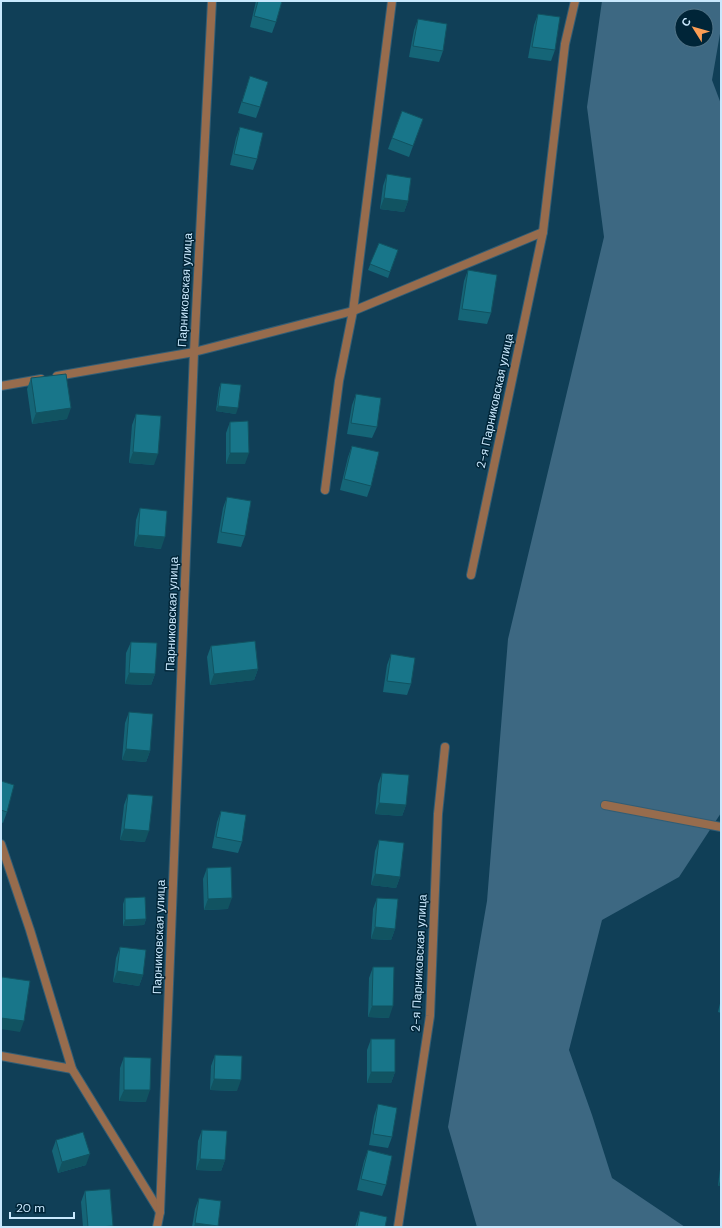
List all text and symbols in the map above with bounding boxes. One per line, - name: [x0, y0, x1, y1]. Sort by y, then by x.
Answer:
- north arrow: [674, 8, 714, 48]
- text: С: [678, 15, 694, 29]
- street label: Парниковская улица: [174, 232, 196, 348]
- street label: 2-я Парниковская улица: [473, 332, 517, 470]
- street label: Парниковская улица: [162, 556, 182, 671]
- street label: Парниковская улица: [149, 879, 169, 994]
- street label: 2-я Парниковская улица: [407, 894, 431, 1032]
- scale bar: [10, 1194, 74, 1220]
- text: 20 m: [16, 1200, 45, 1216]

